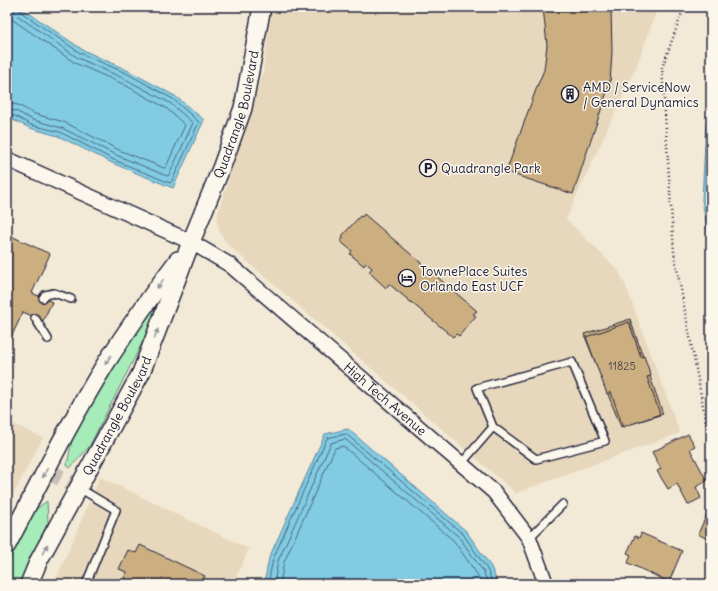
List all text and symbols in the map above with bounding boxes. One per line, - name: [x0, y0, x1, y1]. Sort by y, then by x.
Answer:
- street label: Quadrangle Boulevard: [210, 49, 263, 181]
- place label: AMD / ServiceNow / General Dynamics: [583, 79, 699, 111]
- building icon: AMD / ServiceNow / General Dynamics: [560, 84, 580, 104]
- parking icon: Quadrangle Park: [418, 158, 438, 178]
- place label: Quadrangle Park: [441, 160, 541, 177]
- place label: TownePlace Suites Orlando East UCF: [420, 263, 527, 295]
- hotel icon: TownePlace Suites Orlando East UCF: [397, 268, 417, 288]
- one-way arrow: [156, 279, 164, 289]
- one-way arrow: [153, 327, 159, 339]
- street label: Quadrangle Boulevard: [79, 354, 156, 479]
- one-way arrow: [105, 354, 112, 365]
- street label: High Tech Avenue: [340, 359, 430, 439]
- house number: 11825: [608, 359, 636, 373]
- one-way arrow: [41, 467, 48, 479]
- one-way arrow: [42, 543, 49, 555]

